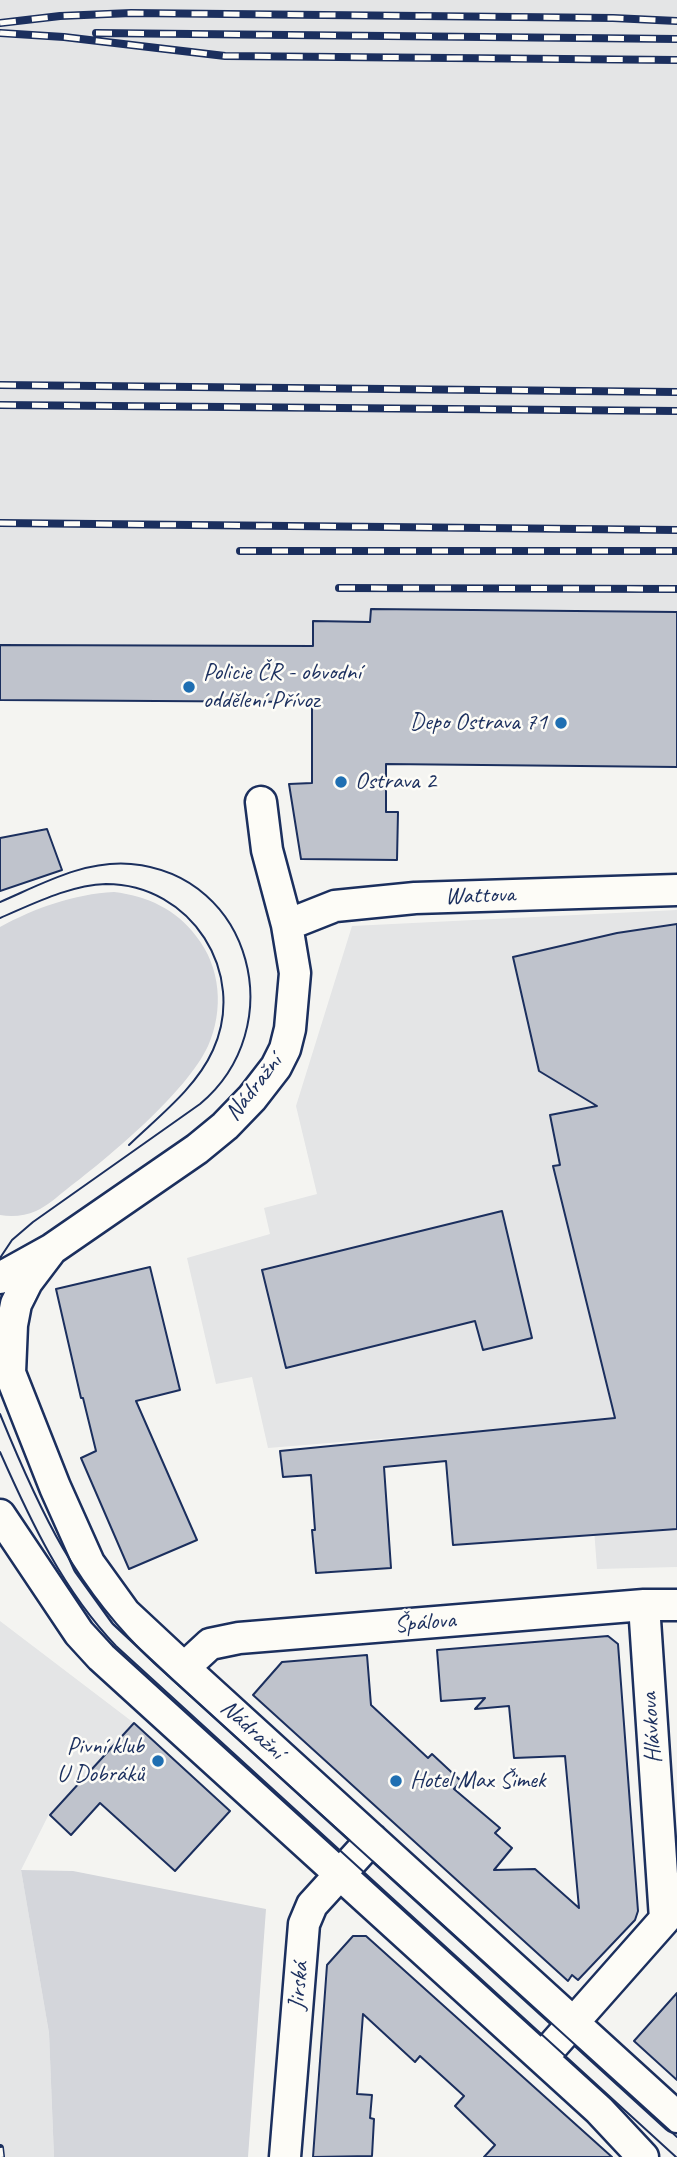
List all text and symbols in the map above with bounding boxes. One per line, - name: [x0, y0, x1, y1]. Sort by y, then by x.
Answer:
- place label: Policie ČR - obvodní oddělení Přívoz: [203, 659, 361, 715]
- marker: Policie ČR - obvodní oddělení Přívoz: [181, 679, 197, 695]
- place label: Depo Ostrava 71: [410, 709, 547, 737]
- marker: Depo Ostrava 71: [553, 715, 569, 731]
- place label: Ostrava 2: [355, 768, 436, 796]
- marker: Ostrava 2: [333, 774, 349, 790]
- street label: Wattova: [445, 880, 515, 912]
- street label: Nádražní: [219, 1049, 289, 1127]
- street label: Špálova: [393, 1606, 457, 1640]
- street label: Hlávkova: [635, 1692, 669, 1764]
- street label: Nádražní: [214, 1694, 290, 1766]
- place label: Pivní klub U Dobráků: [57, 1733, 144, 1789]
- marker: Pivní klub U Dobráků: [150, 1753, 166, 1769]
- place label: Hotel Max Šimek: [410, 1767, 546, 1795]
- marker: Hotel Max Šimek: [388, 1773, 404, 1789]
- street label: Jirská: [283, 1961, 315, 2011]

